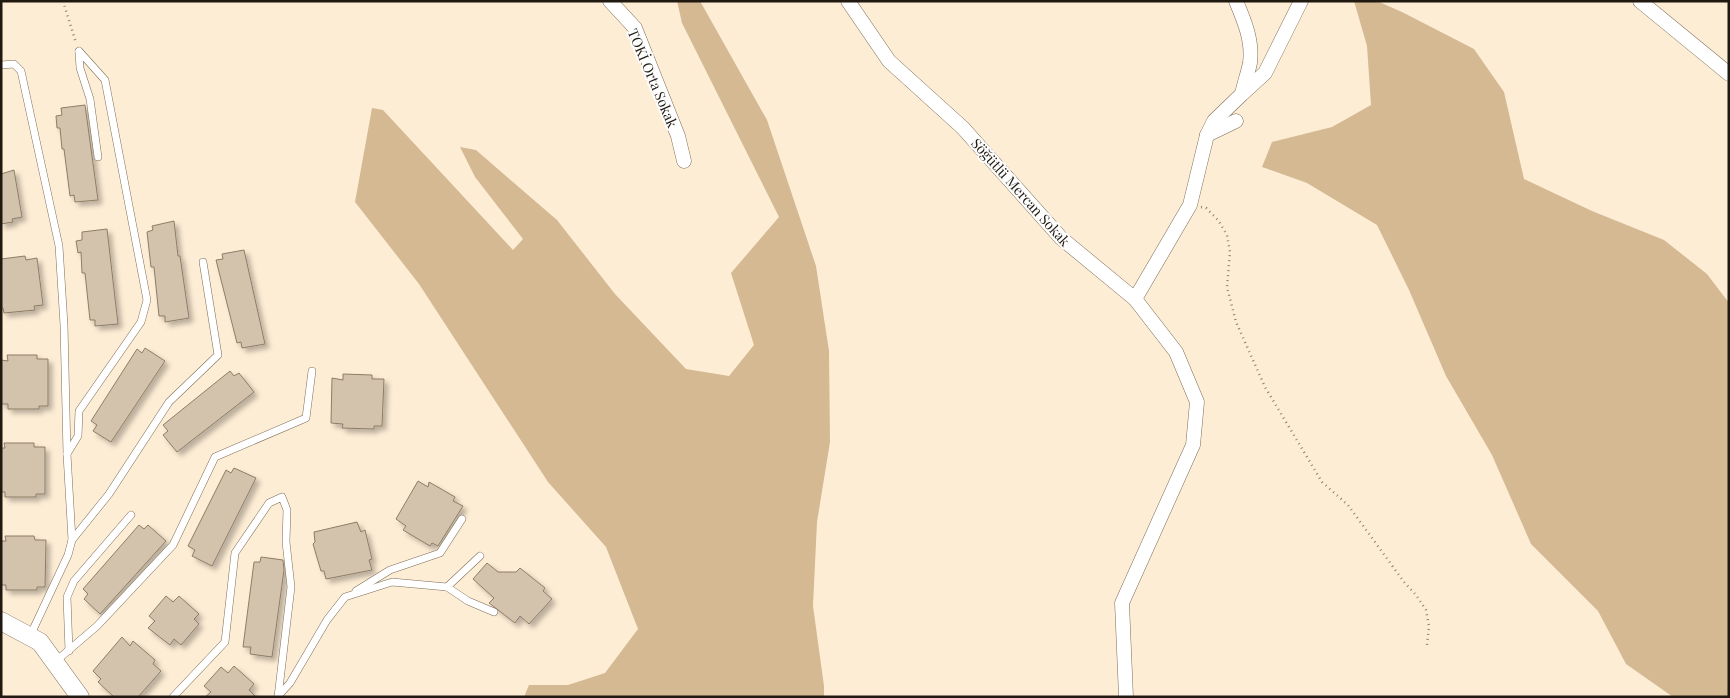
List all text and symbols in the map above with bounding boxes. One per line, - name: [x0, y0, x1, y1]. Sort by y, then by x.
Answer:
- street label: TOKİ Orta Sokak: [624, 26, 682, 131]
- street label: Söğütlü Mercan Sokak: [967, 134, 1075, 250]

